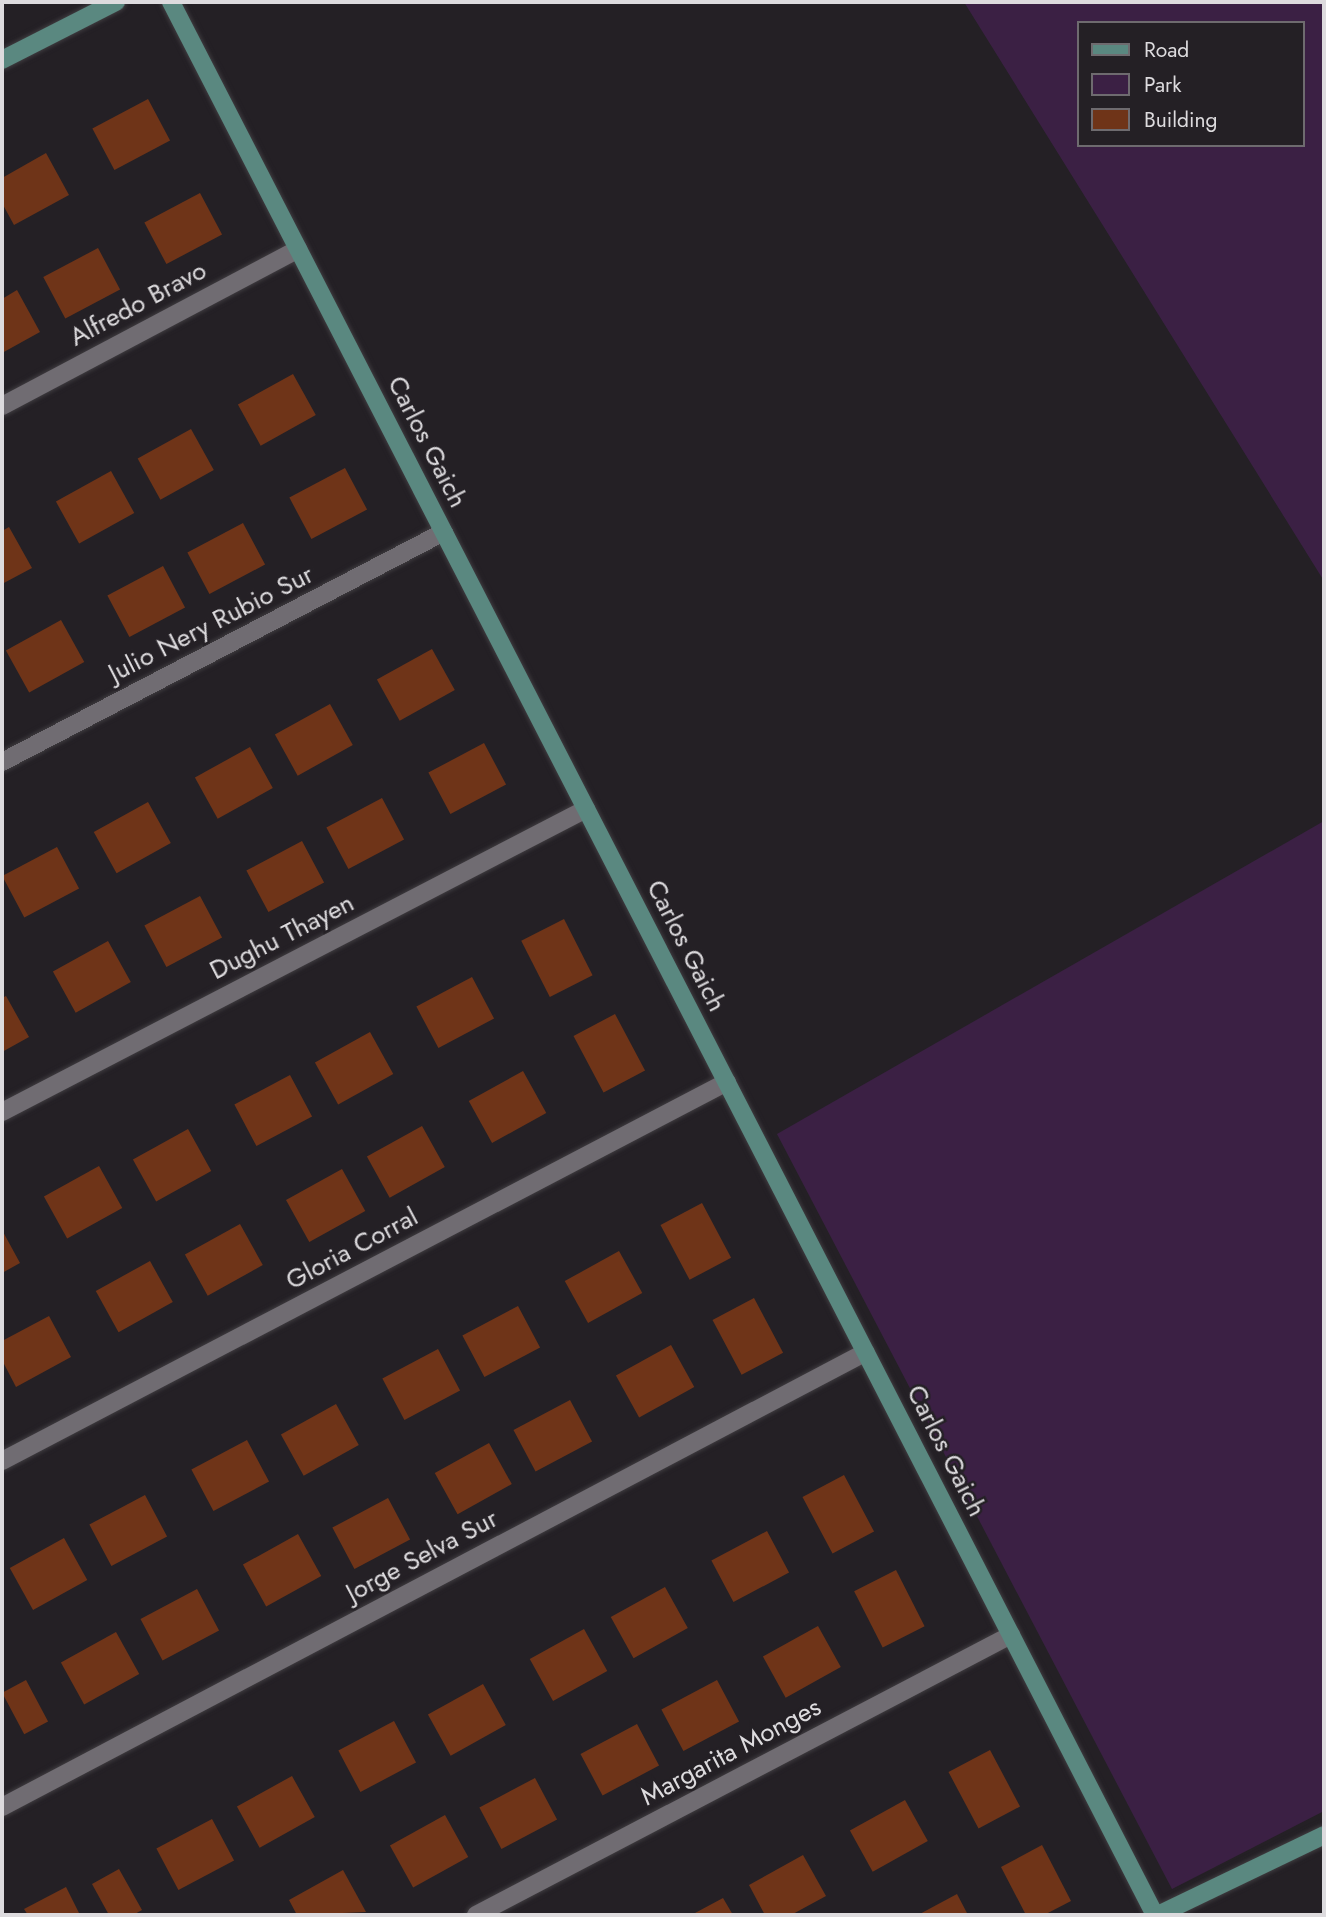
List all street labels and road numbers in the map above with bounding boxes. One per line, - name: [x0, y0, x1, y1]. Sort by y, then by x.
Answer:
- street label: Alfredo Bravo: [64, 255, 212, 353]
- street label: Carlos Gaich: [381, 371, 473, 513]
- street label: Julio Nery Rubio Sur: [103, 559, 319, 689]
- street label: Carlos Gaich: [640, 875, 732, 1017]
- street label: Dughu Thayen: [205, 887, 359, 987]
- street label: Gloria Corral: [281, 1201, 423, 1297]
- street label: Carlos Gaich: [900, 1380, 992, 1522]
- street label: Jorge Selva Sur: [341, 1503, 503, 1609]
- street label: Margarita Monges: [636, 1691, 826, 1813]

